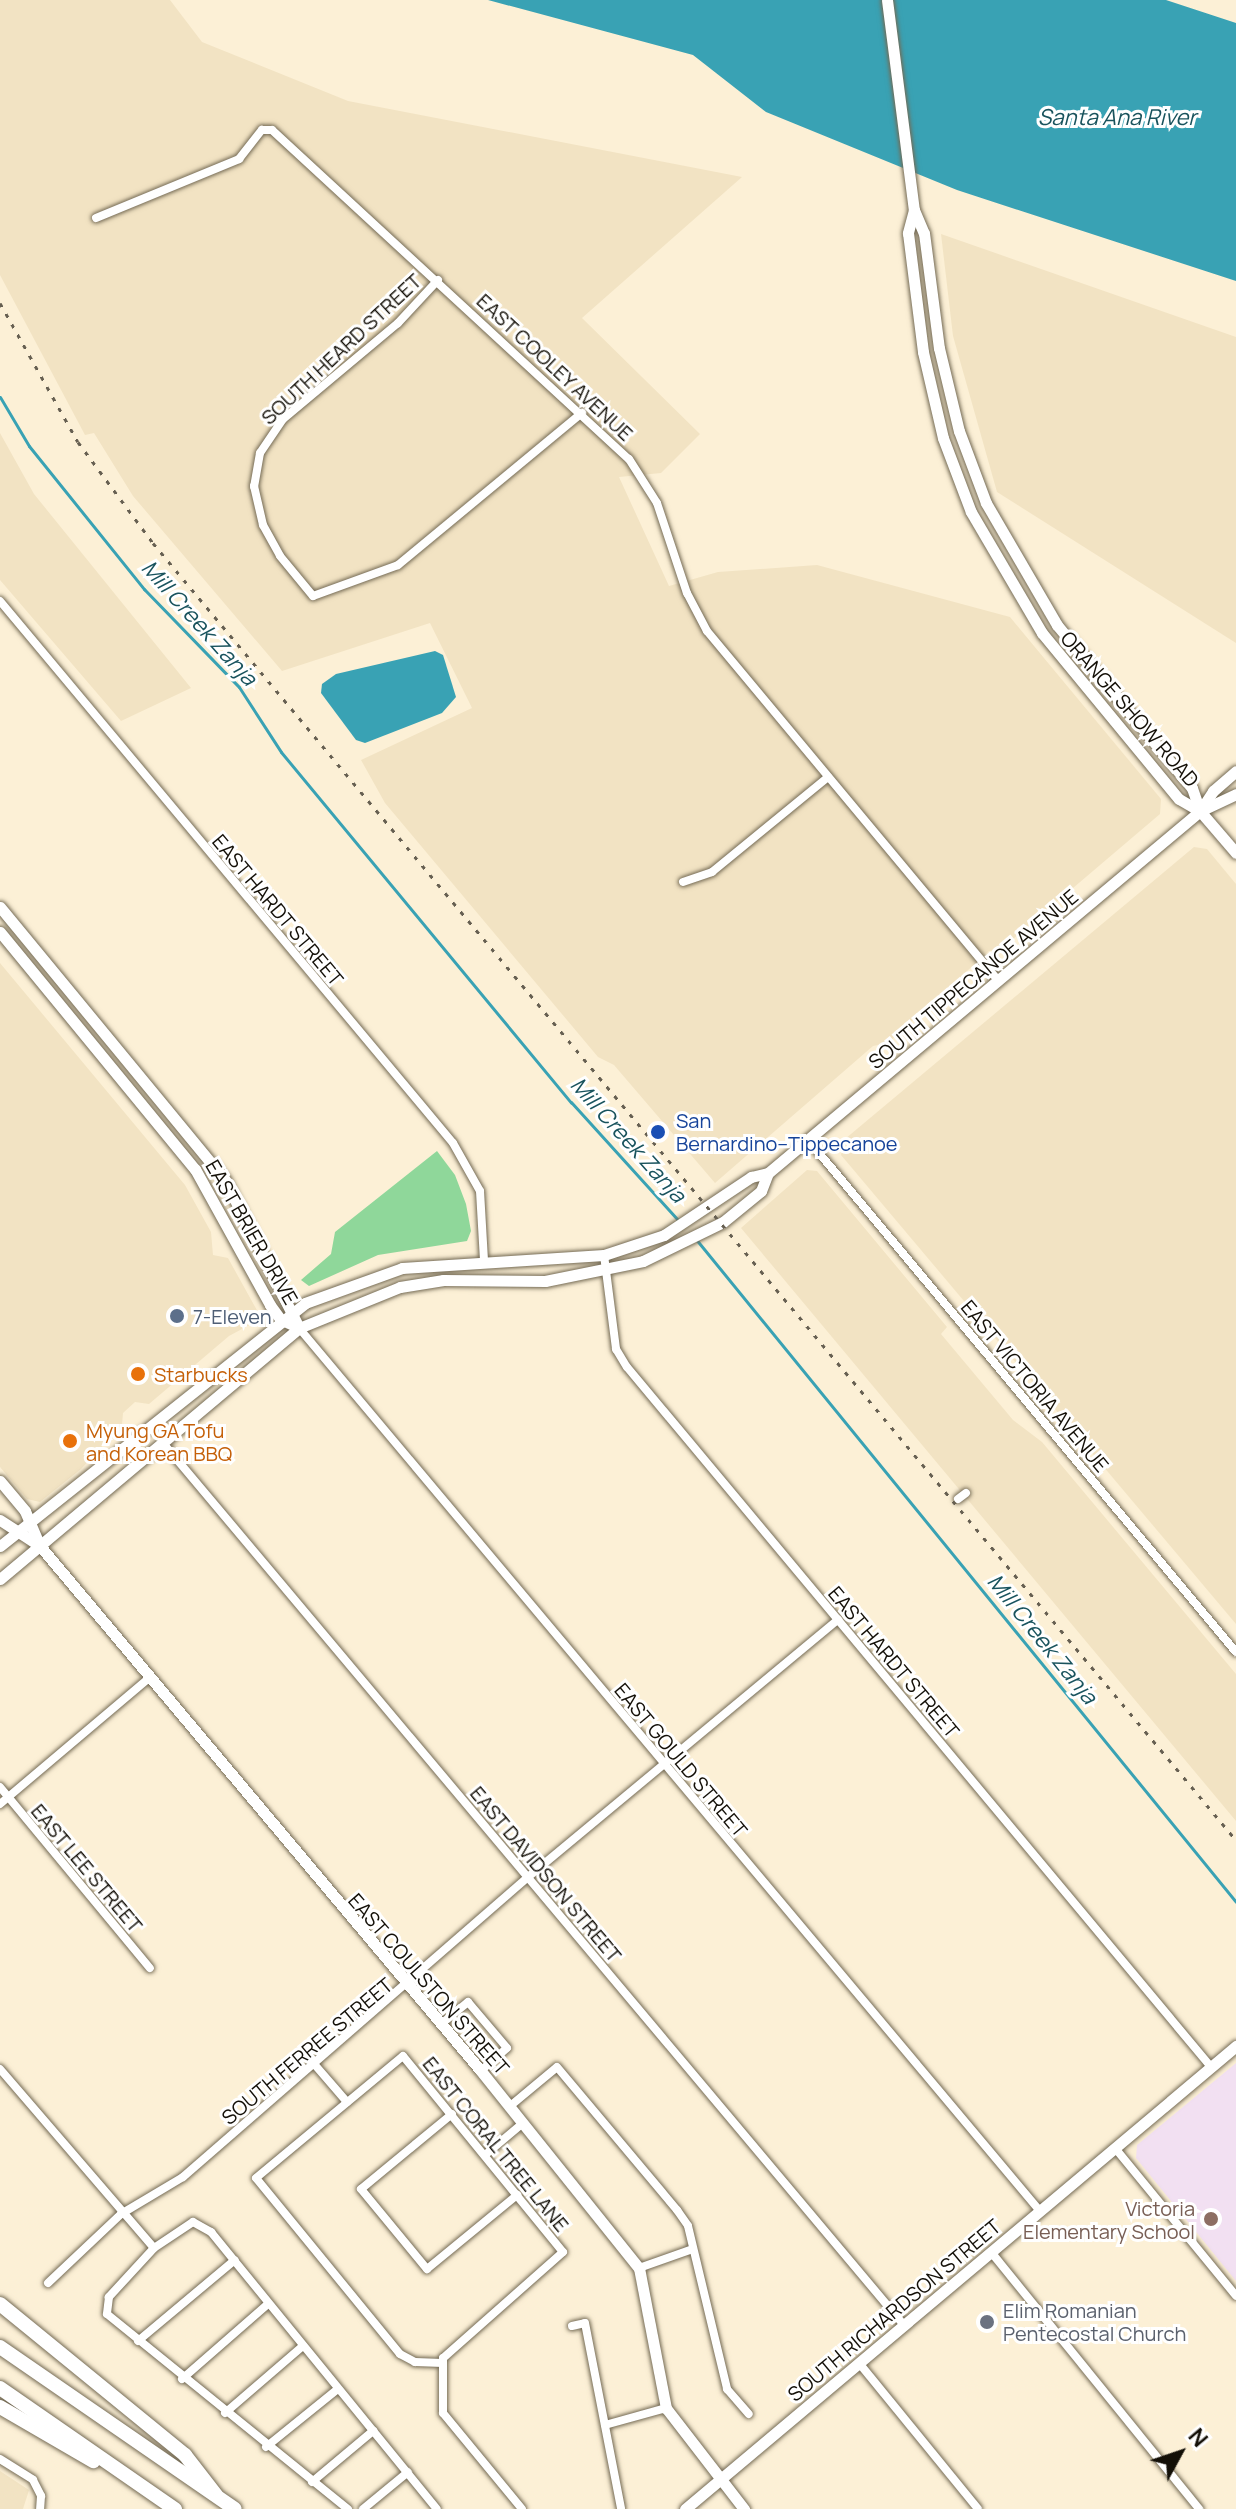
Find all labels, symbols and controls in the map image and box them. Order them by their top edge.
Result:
water label: Santa Ana River [1038,105,1196,131]
street label: SOUTH HEARD STREET [256,269,426,429]
street label: EAST COOLEY AVENUE [472,288,638,446]
water label: Mill Creek Zanja [136,555,262,691]
street label: ORANGE SHOW ROAD [1056,626,1204,792]
street label: EAST HARDT STREET [207,829,349,991]
street label: SOUTH TIPPECANOE AVENUE [863,884,1083,1074]
water label: Mill Creek Zanja [565,1072,691,1208]
place label: San Bernardino–Tippecanoe [676,1108,898,1155]
marker: San Bernardino–Tippecanoe [647,1121,669,1143]
street label: EAST BRIER DRIVE [201,1155,303,1309]
street label: EAST VICTORIA AVENUE [956,1295,1114,1477]
place label: 7-Eleven [193,1304,272,1328]
marker: 7-Eleven [168,1307,186,1325]
place label: Starbucks [154,1362,248,1386]
marker: Starbucks [129,1365,147,1383]
place label: Myung GA Tofu and Korean BBQ [86,1418,232,1465]
marker: Myung GA Tofu and Korean BBQ [61,1432,79,1450]
water label: Mill Creek Zanja [982,1569,1102,1709]
street label: EAST HARDT STREET [823,1581,965,1743]
street label: EAST GOULD STREET [610,1678,752,1842]
street label: EAST DAVIDSON STREET [465,1781,627,1967]
street label: EAST LEE STREET [26,1799,148,1937]
street label: EAST COULSTON STREET [344,1888,514,2080]
street label: SOUTH FERREE STREET [217,1973,397,2129]
street label: EAST CORAL TREE LANE [418,2051,574,2237]
place label: Victoria Elementary School [1023,2196,1195,2243]
marker: Victoria Elementary School [1202,2210,1220,2228]
street label: SOUTH RICHARDSON STREET [783,2214,1005,2406]
place label: Elim Romanian Pentecostal Church [1003,2298,1186,2345]
marker: Elim Romanian Pentecostal Church [978,2313,996,2331]
north arrow [1140,2413,1220,2493]
text: N [1182,2422,1215,2453]

